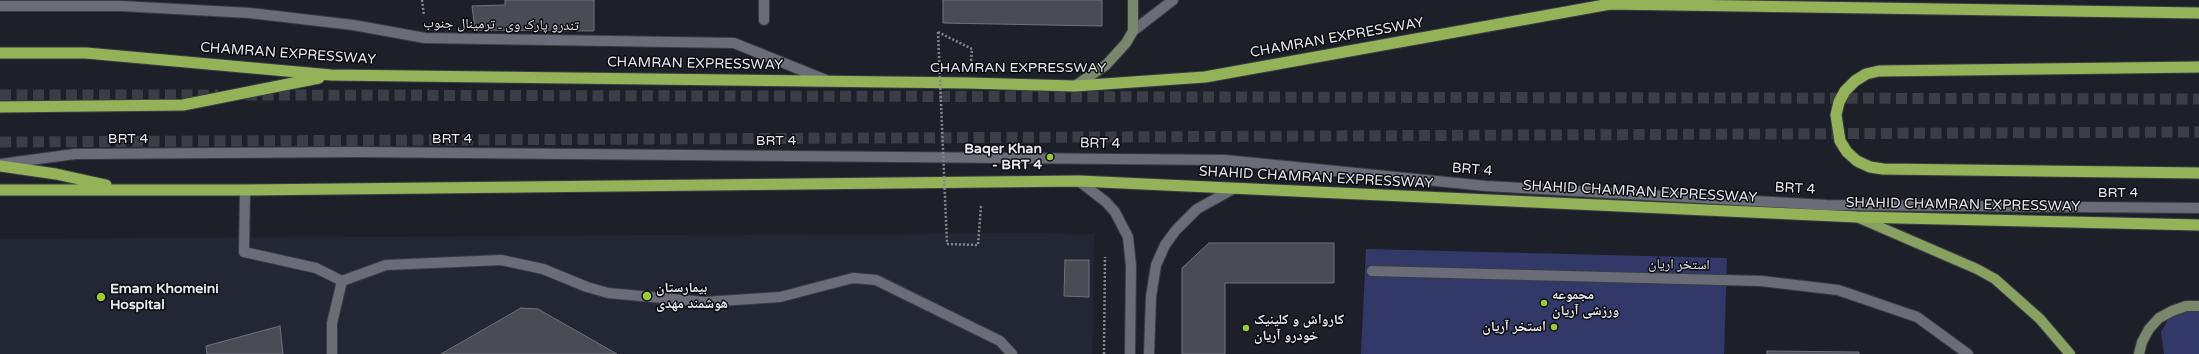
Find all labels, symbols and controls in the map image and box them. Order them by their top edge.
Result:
street label: CHAMRAN EXPRESSWAY [1249,14,1425,62]
street label: تندرو پارک وی ـ ترمینال جنوب [423,15,579,35]
street label: CHAMRAN EXPRESSWAY [200,39,376,69]
street label: CHAMRAN EXPRESSWAY [607,54,783,74]
street label: CHAMRAN EXPRESSWAY [930,60,1106,76]
street label: BRT 4 [108,131,148,147]
street label: BRT 4 [432,131,472,147]
street label: BRT 4 [756,133,796,149]
street label: BRT 4 [1080,135,1120,153]
place label: Baqer Khan - BRT 4 [964,141,1042,174]
marker: Baqer Khan - BRT 4 [1045,152,1055,162]
street label: BRT 4 [1451,160,1493,180]
street label: SHAHID CHAMRAN EXPRESSWAY [1198,163,1434,193]
street label: SHAHID CHAMRAN EXPRESSWAY [1522,177,1758,207]
street label: BRT 4 [1774,180,1816,198]
street label: BRT 4 [2098,185,2138,201]
street label: SHAHID CHAMRAN EXPRESSWAY [1846,195,2080,215]
street label: استخر اریان [1648,256,1710,274]
place label: بیمارستان هوشمند مهدی [656,280,728,312]
place label: Emam Khomeini Hospital [110,281,219,314]
place label: مجموعه ورزشی آریان [1552,287,1619,320]
marker: بیمارستان هوشمند مهدی [641,290,653,302]
marker: Emam Khomeini Hospital [95,291,107,303]
marker: مجموعه ورزشی آریان [1539,298,1549,308]
place label: کارواش و کلینیک خودرو آریان [1254,312,1344,344]
place label: استخر آریان [1482,319,1546,335]
marker: استخر آریان [1549,322,1559,332]
marker: کارواش و کلینیک خودرو آریان [1241,323,1251,333]

